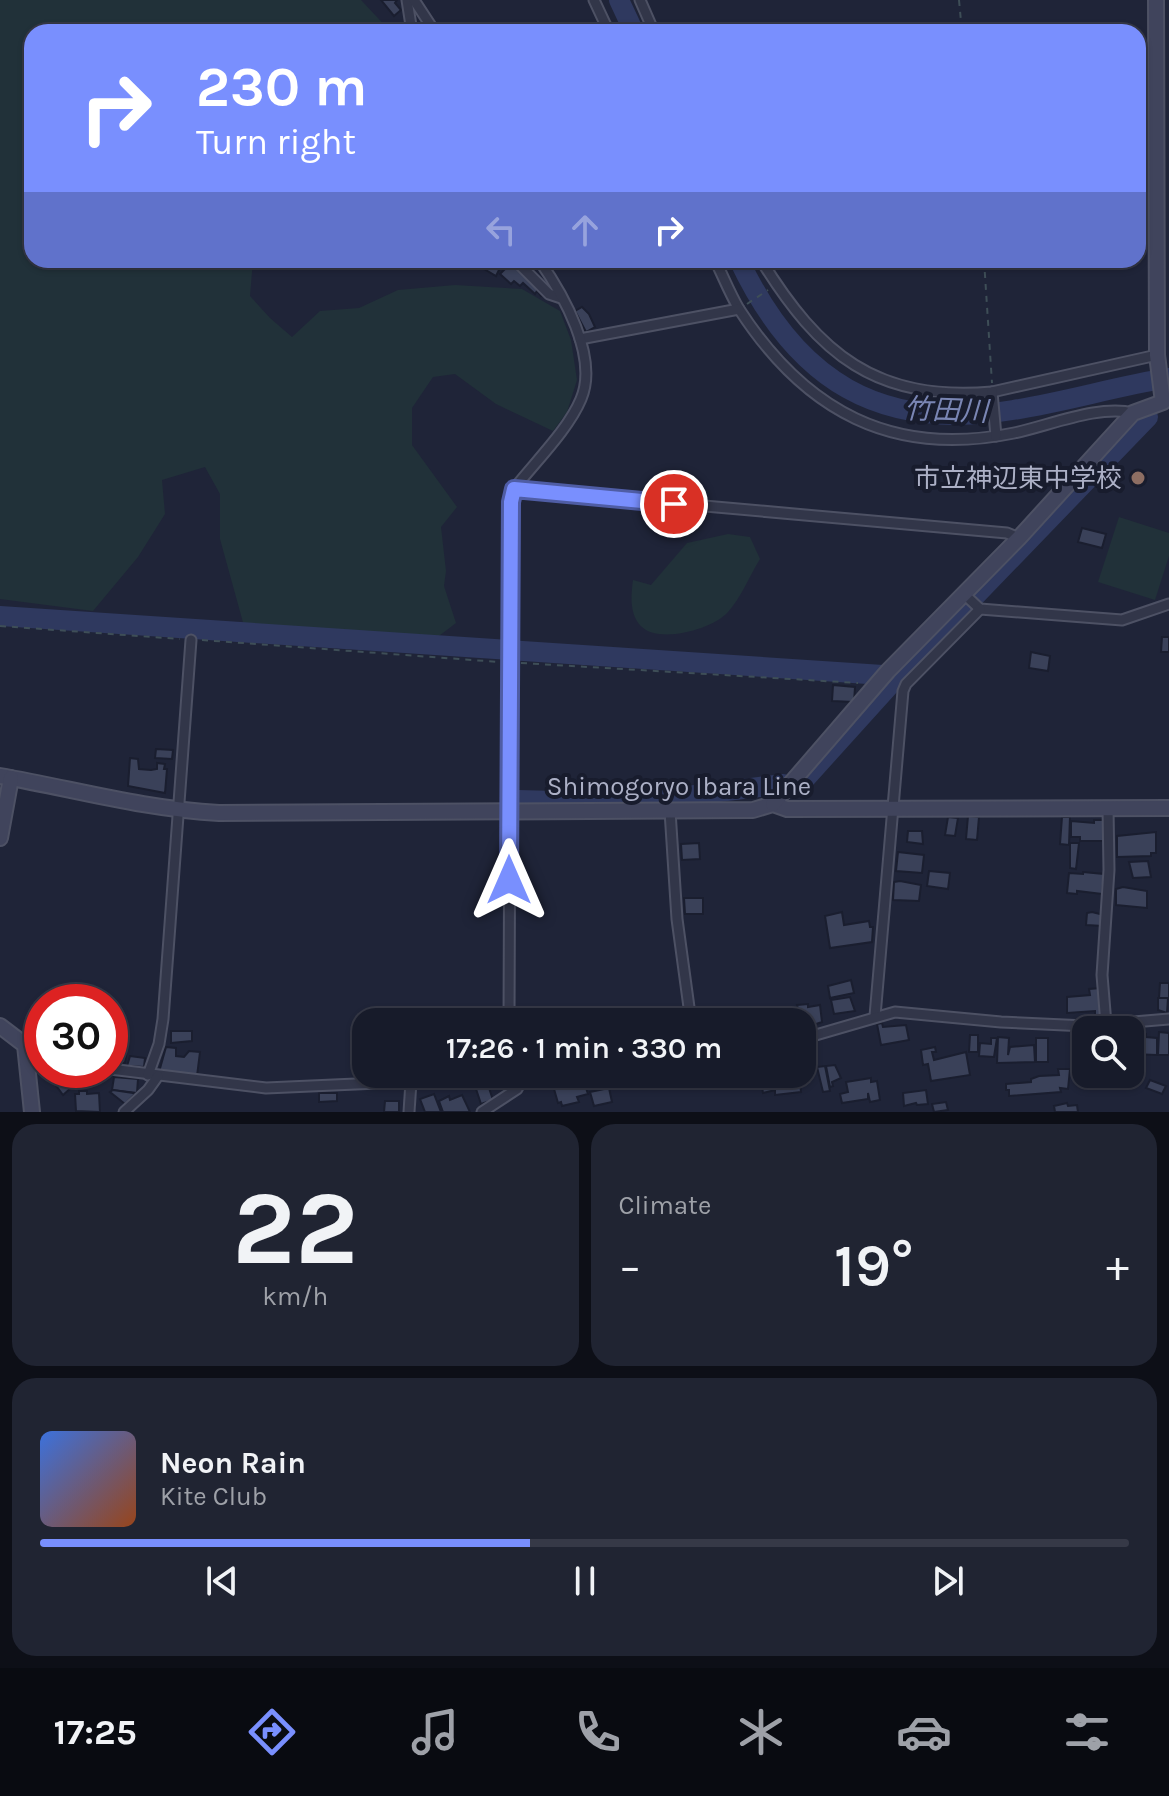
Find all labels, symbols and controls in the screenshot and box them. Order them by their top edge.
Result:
text: 230 m [196,54,367,119]
icon: right [64,56,168,160]
text: Turn right [196,121,356,163]
icon: left [479,208,523,252]
icon: ahead [563,208,607,252]
icon: right [647,208,691,252]
water label: 竹田川 [903,392,992,428]
place label: 市立神辺東中学校 [914,463,1122,494]
marker: 市立神辺東中学校 [1129,469,1147,487]
pin [640,470,708,538]
icon: arrive [652,482,696,526]
street label: Shimogoryo Ibara Line [547,771,811,802]
position arrow [467,838,551,922]
speed limit sign: 30 [24,984,128,1088]
map controls [1072,1016,1144,1088]
button: search [1072,1016,1144,1088]
text: 17:26 · 1 min · 330 m [446,1030,722,1066]
text: 22 [232,1168,358,1289]
text: Climate [619,1190,711,1221]
text: 19° [834,1231,914,1301]
text: − [619,1241,642,1292]
text: + [1106,1241,1129,1292]
text: km/h [262,1281,328,1312]
text: Neon Rain [160,1445,306,1481]
text: Kite Club [160,1481,267,1512]
icon: previous [200,1559,244,1603]
icon: pause [563,1559,607,1603]
icon: next [926,1559,970,1603]
icon: directions [244,1704,300,1760]
icon: music [407,1704,463,1760]
icon: phone [570,1704,626,1760]
icon: climate [733,1704,789,1760]
icon: car [896,1704,952,1760]
icon: filters [1059,1704,1115,1760]
text: 17:25 [54,1711,137,1753]

